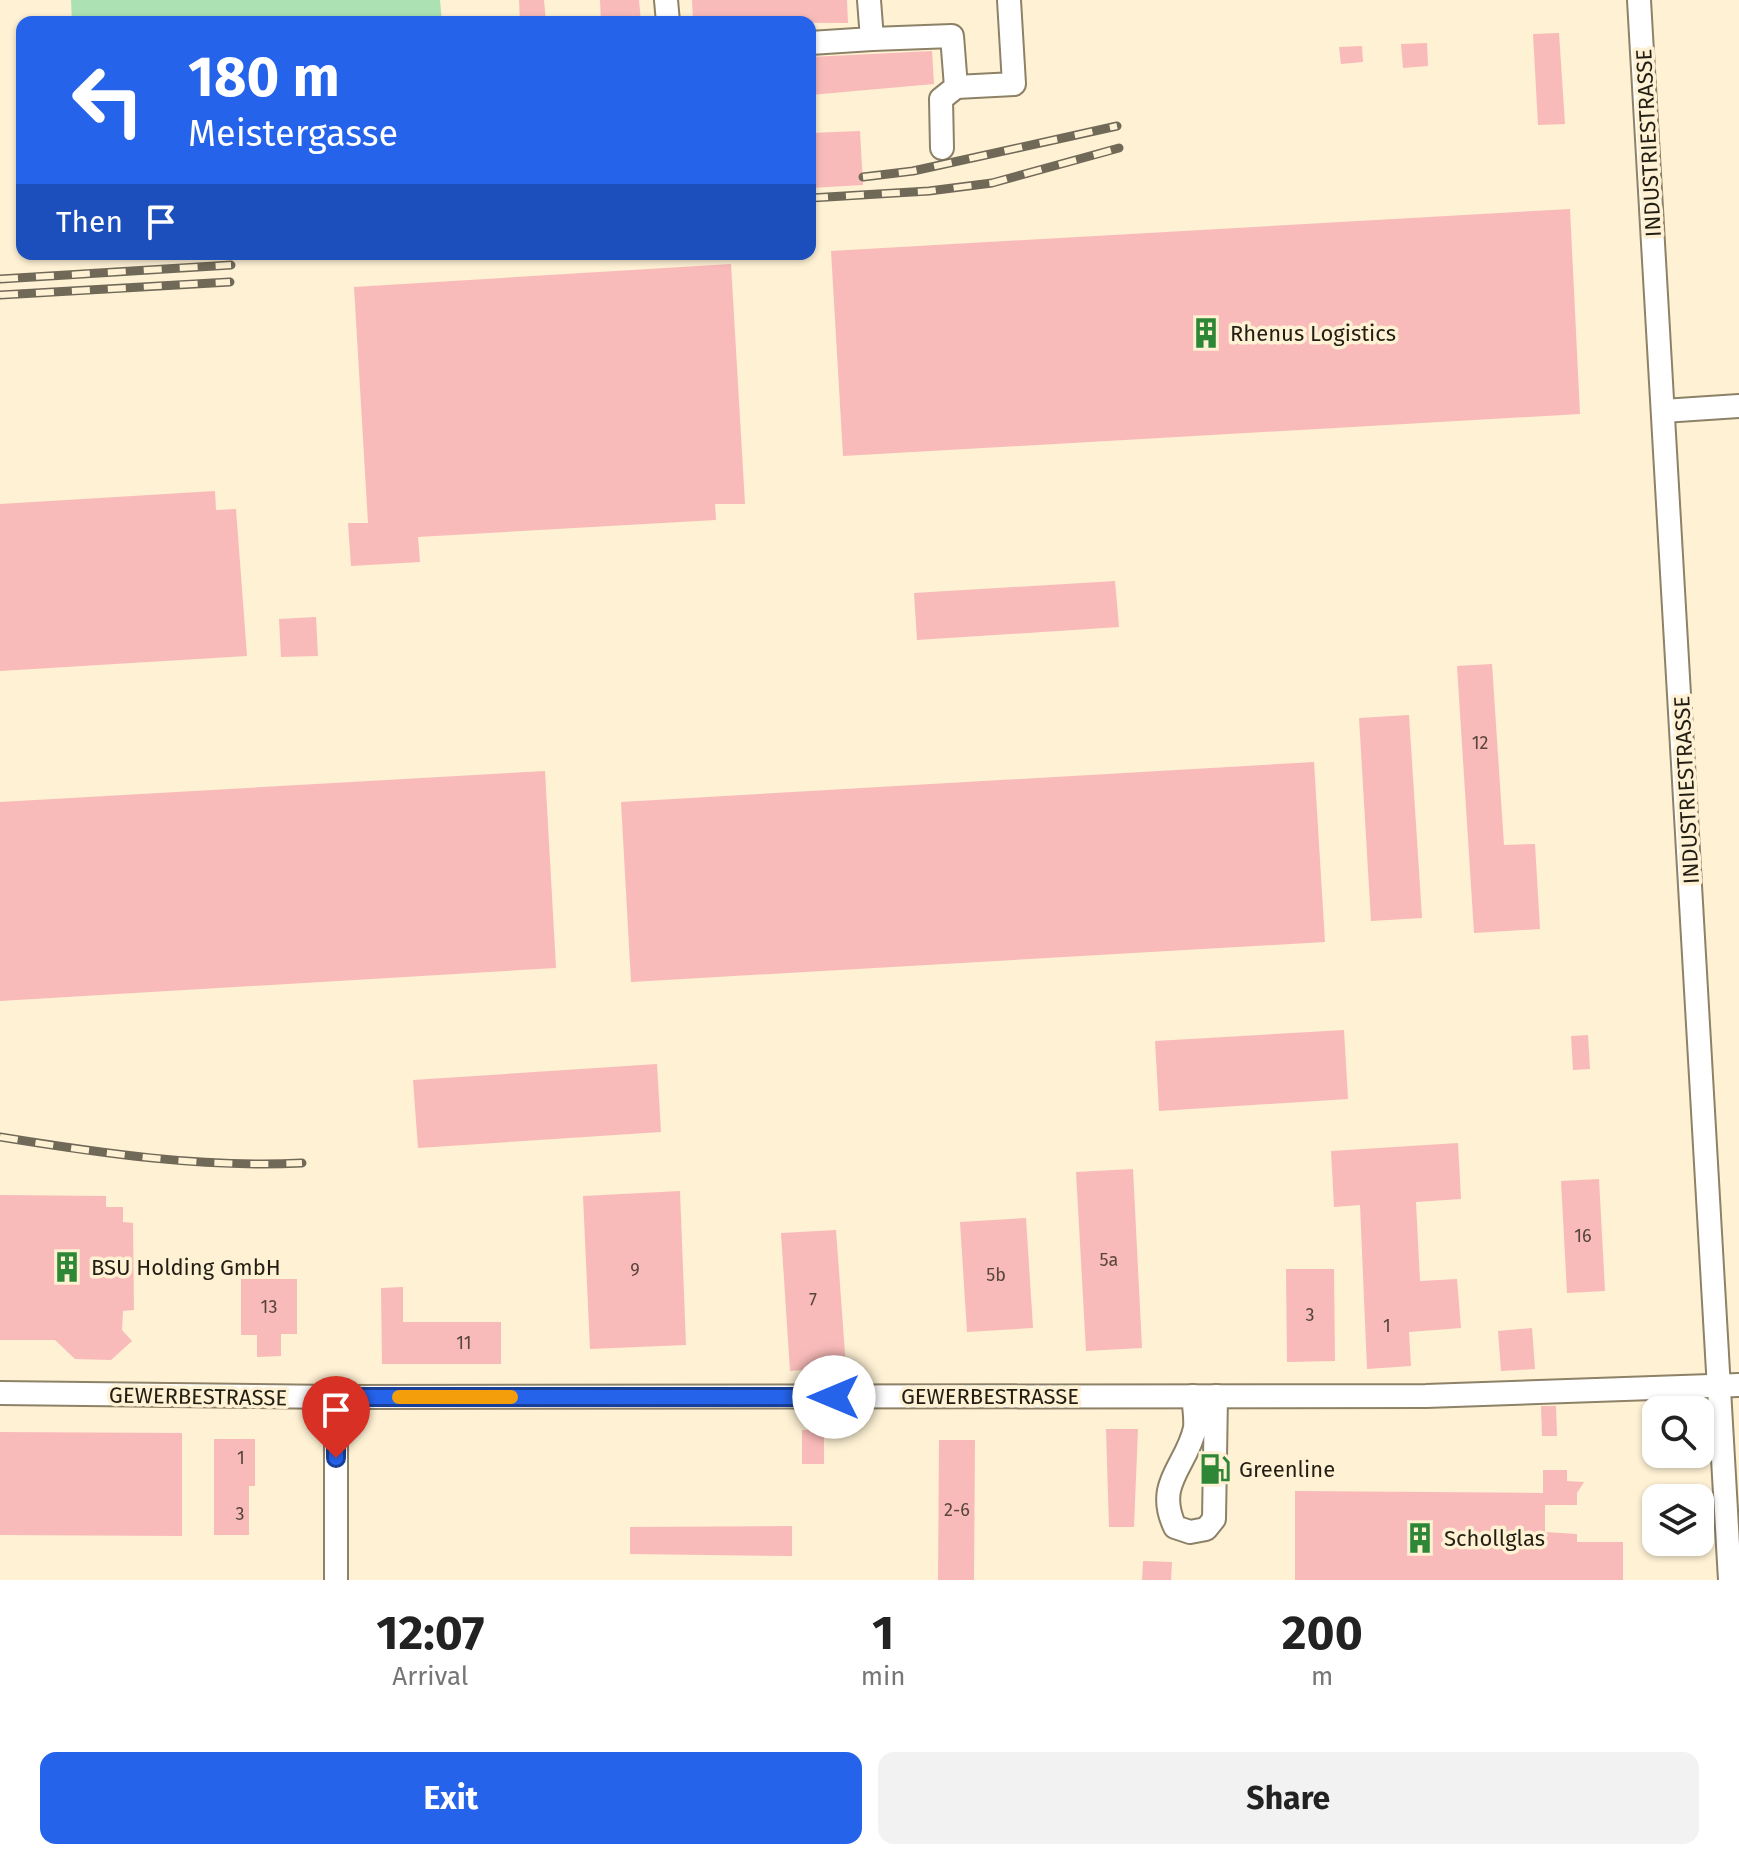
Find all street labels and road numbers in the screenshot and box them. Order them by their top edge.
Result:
street label: INDUSTRIESTRASSE [1630,48,1667,238]
street label: INDUSTRIESTRASSE [1668,695,1705,885]
street label: GEWERBESTRASSE [109,1381,287,1412]
street label: GEWERBESTRASSE [901,1383,1079,1410]

